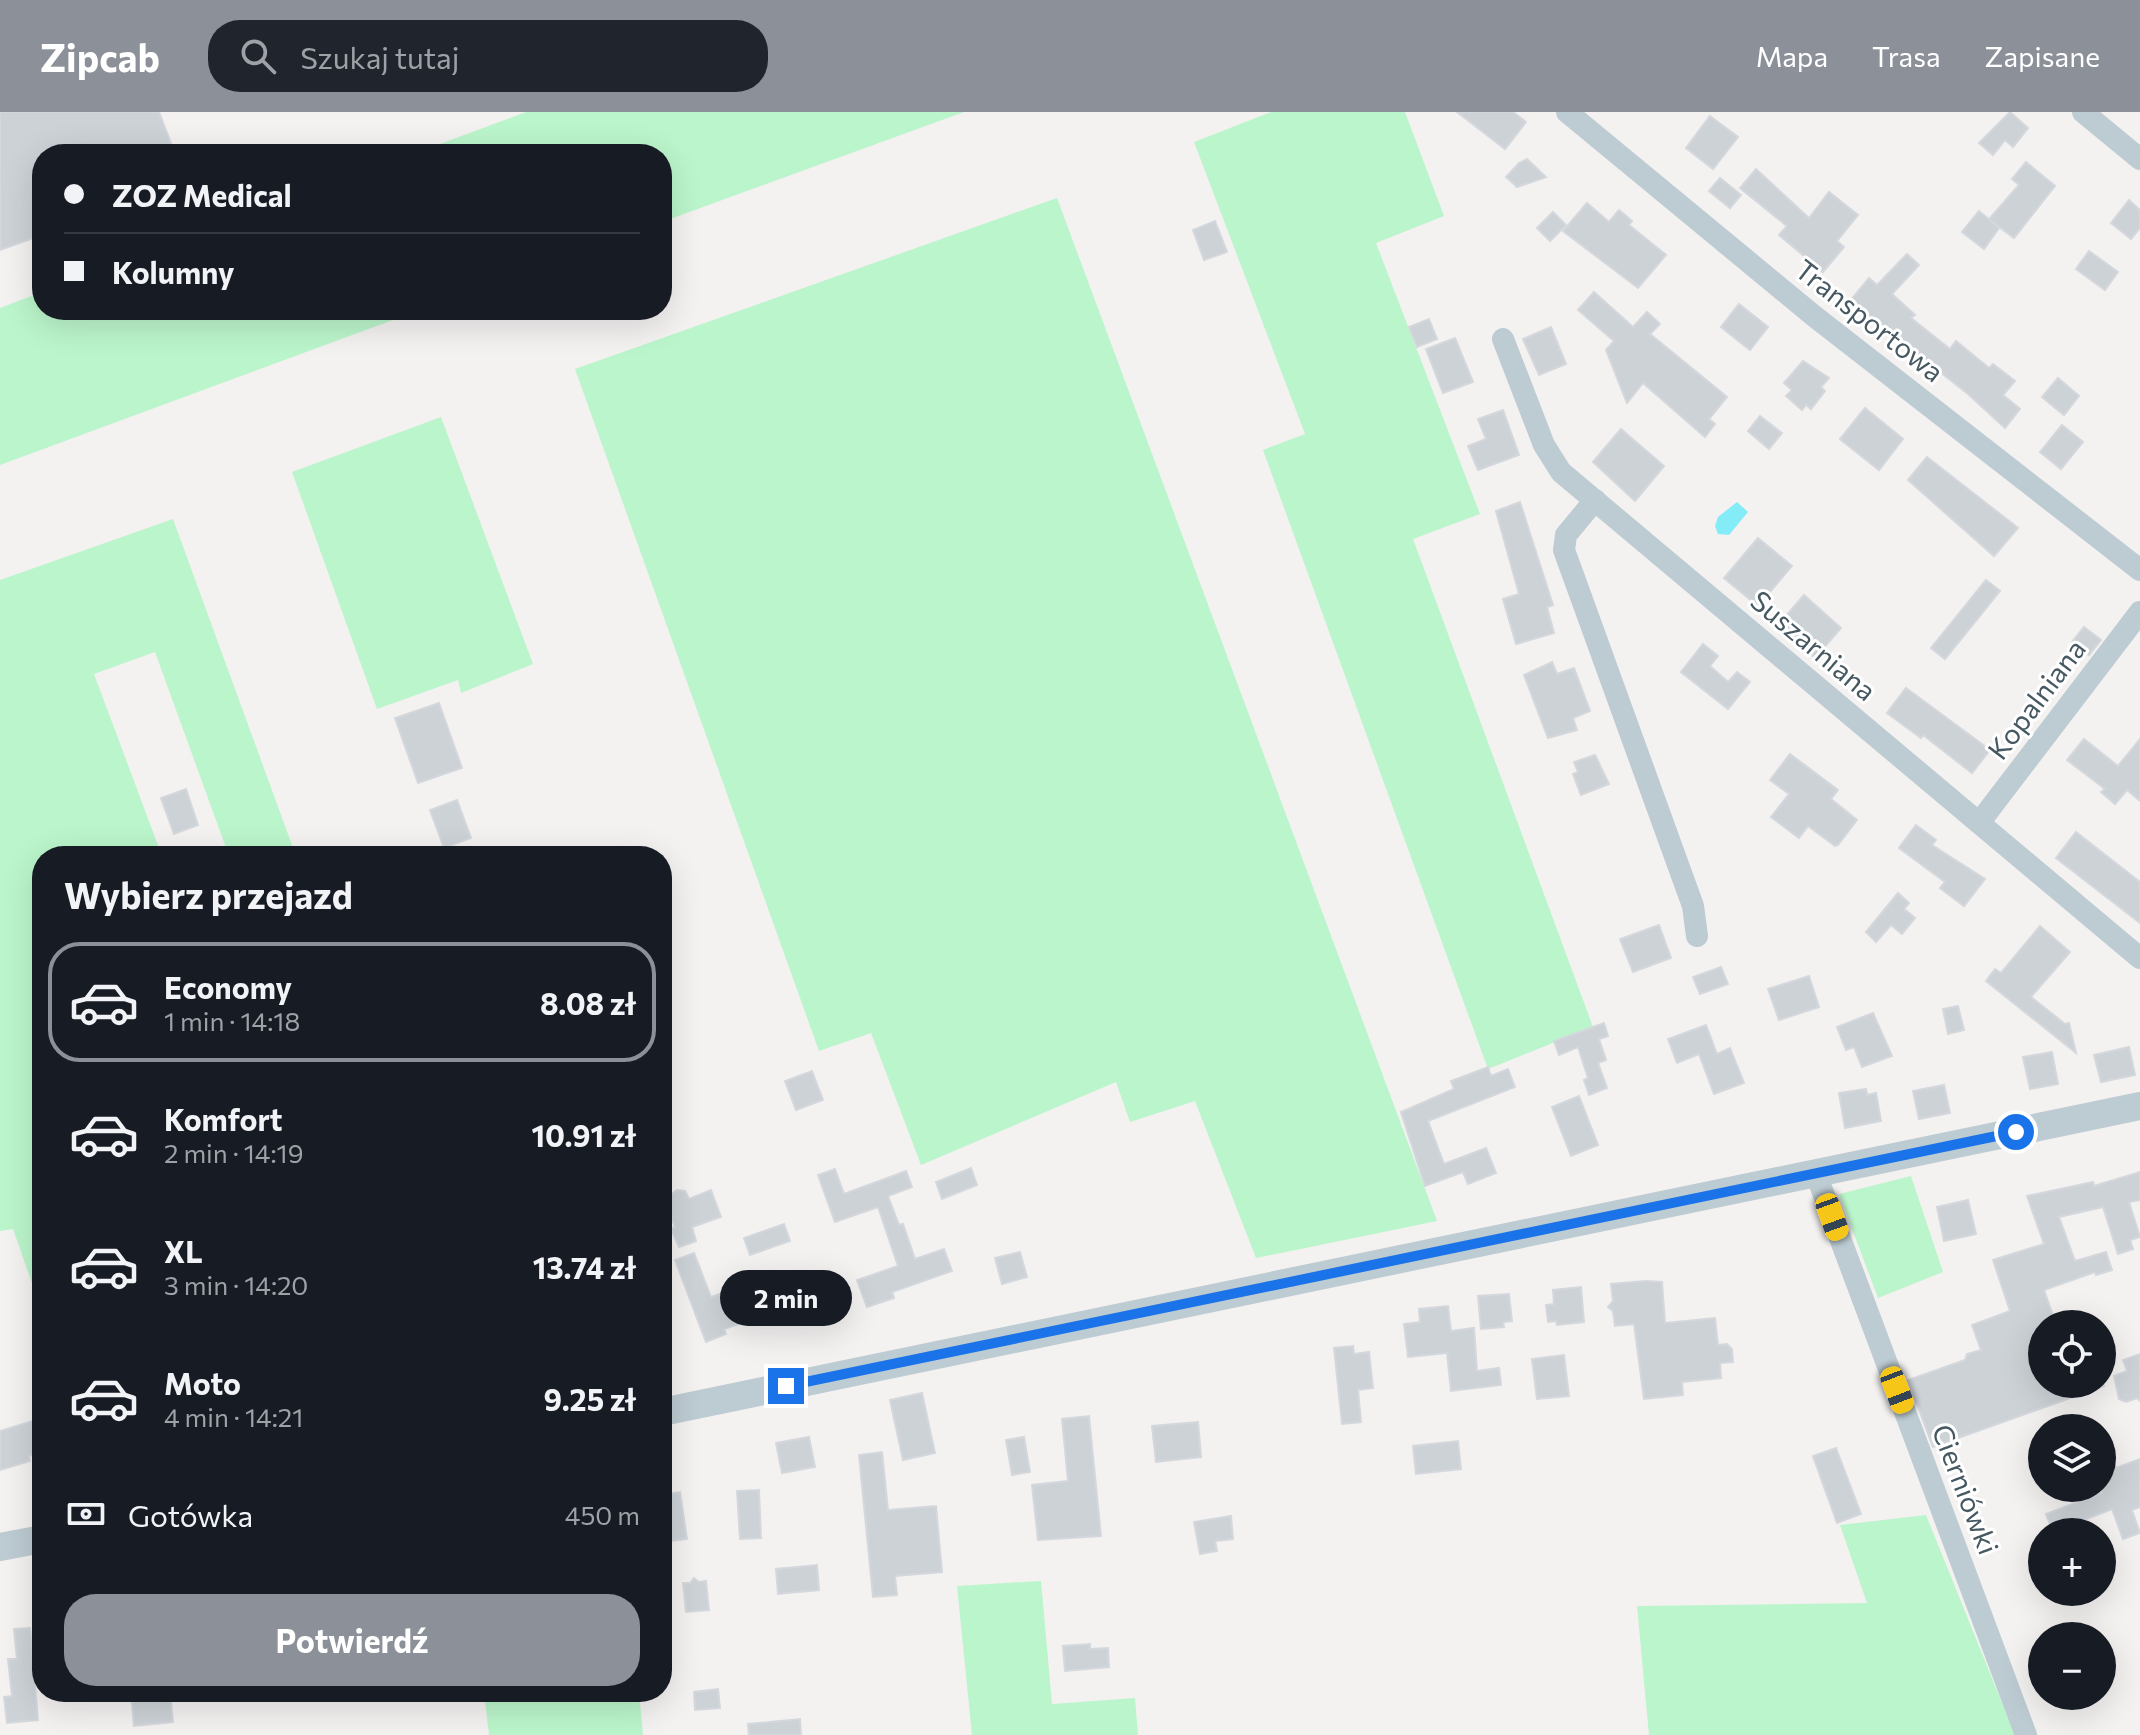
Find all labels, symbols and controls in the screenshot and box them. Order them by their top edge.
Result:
search box [208,20,768,92]
text: Zipcab [40,33,160,80]
icon: search [236,34,280,78]
text: Szukaj tutaj [300,38,459,75]
text: Mapa [1756,39,1828,73]
text: Trasa [1872,39,1941,73]
text: Zapisane [1985,39,2100,73]
text: ZOZ Medical [112,176,292,213]
street label: Transportowa [1789,252,1951,388]
text: Kolumny [112,253,235,290]
street label: Suszarniana [1744,583,1884,707]
street label: Kopalniana [1980,632,2092,766]
text: Wybierz przejazd [64,872,353,916]
icon: car [68,966,140,1038]
text: Economy [164,968,292,1005]
text: 8.08 zł [540,984,636,1021]
text: 1 min · 14:18 [164,1005,300,1036]
icon: car [68,1098,140,1170]
text: Komfort [164,1100,283,1137]
route start [1998,1114,2034,1150]
text: 10.91 zł [531,1116,636,1153]
text: 2 min · 14:19 [164,1137,304,1168]
car [1813,1190,1851,1244]
icon: car [68,1230,140,1302]
text: XL [164,1232,203,1269]
text: 13.74 zł [533,1248,636,1285]
text: 3 min · 14:20 [164,1269,308,1300]
callout: 2 min [720,1270,852,1326]
text: 2 min [754,1282,818,1313]
map controls [2028,1310,2116,1710]
button: locate [2028,1310,2116,1398]
icon: car [68,1362,140,1434]
car [1877,1363,1917,1417]
text: Moto [164,1364,241,1401]
route end [768,1368,804,1404]
text: 9.25 zł [544,1380,636,1417]
text: 4 min · 14:21 [164,1401,303,1432]
button: layers [2028,1414,2116,1502]
street label: Cierniówki [1926,1419,2006,1559]
icon: cash [64,1492,108,1536]
text: Gotówka [128,1496,253,1533]
text: 450 m [565,1499,640,1530]
button: + [2028,1518,2116,1606]
button: Potwierdź [64,1594,640,1686]
button: − [2028,1622,2116,1710]

